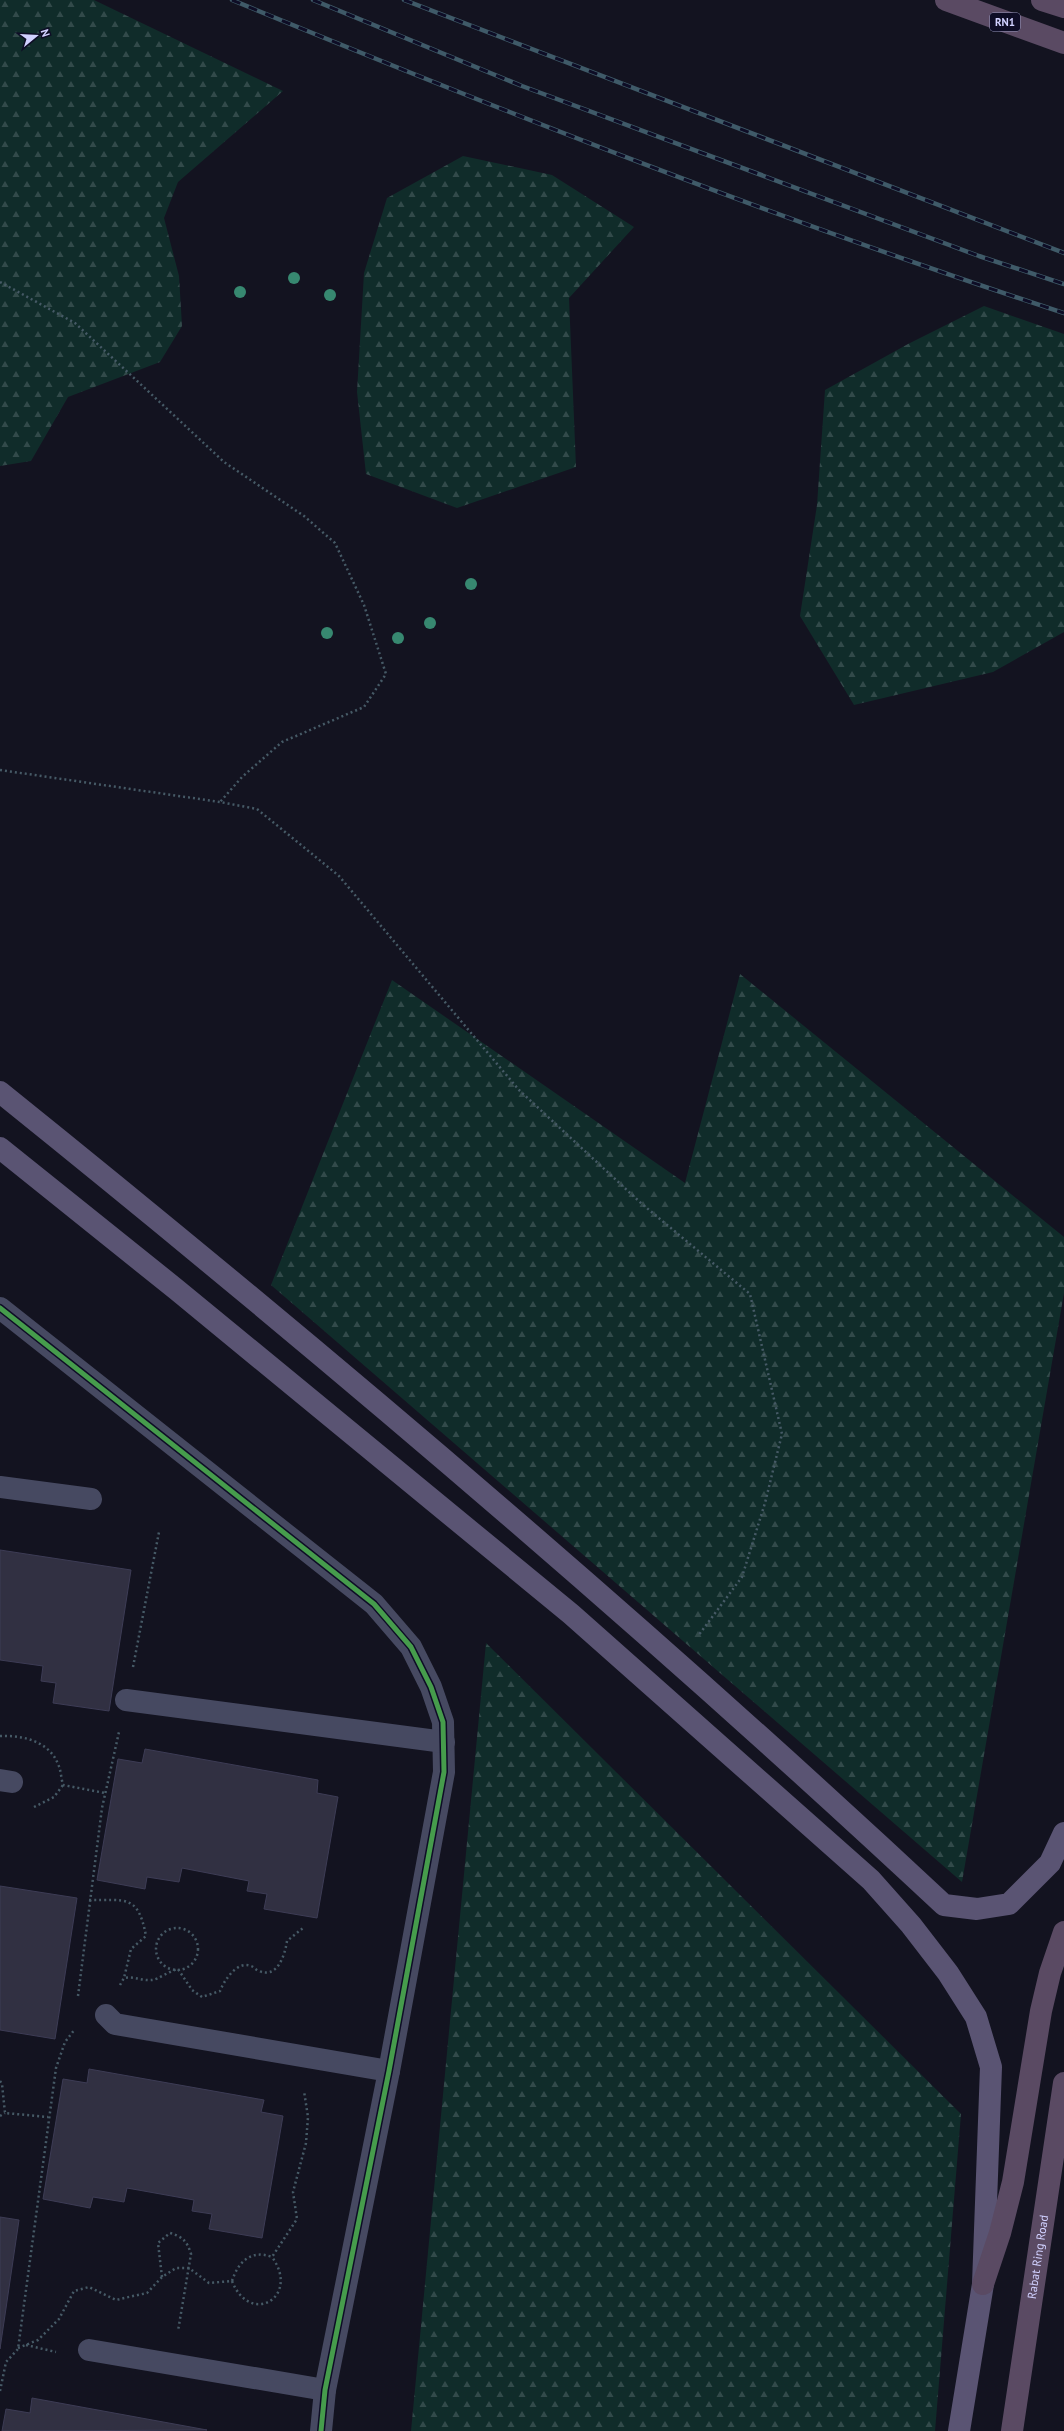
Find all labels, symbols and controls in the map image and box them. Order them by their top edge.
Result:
road number: RN1 [990,13,1020,31]
north arrow [16,16,56,56]
text: N [38,27,53,39]
street label: Rabat Ring Road [1024,2214,1051,2300]

